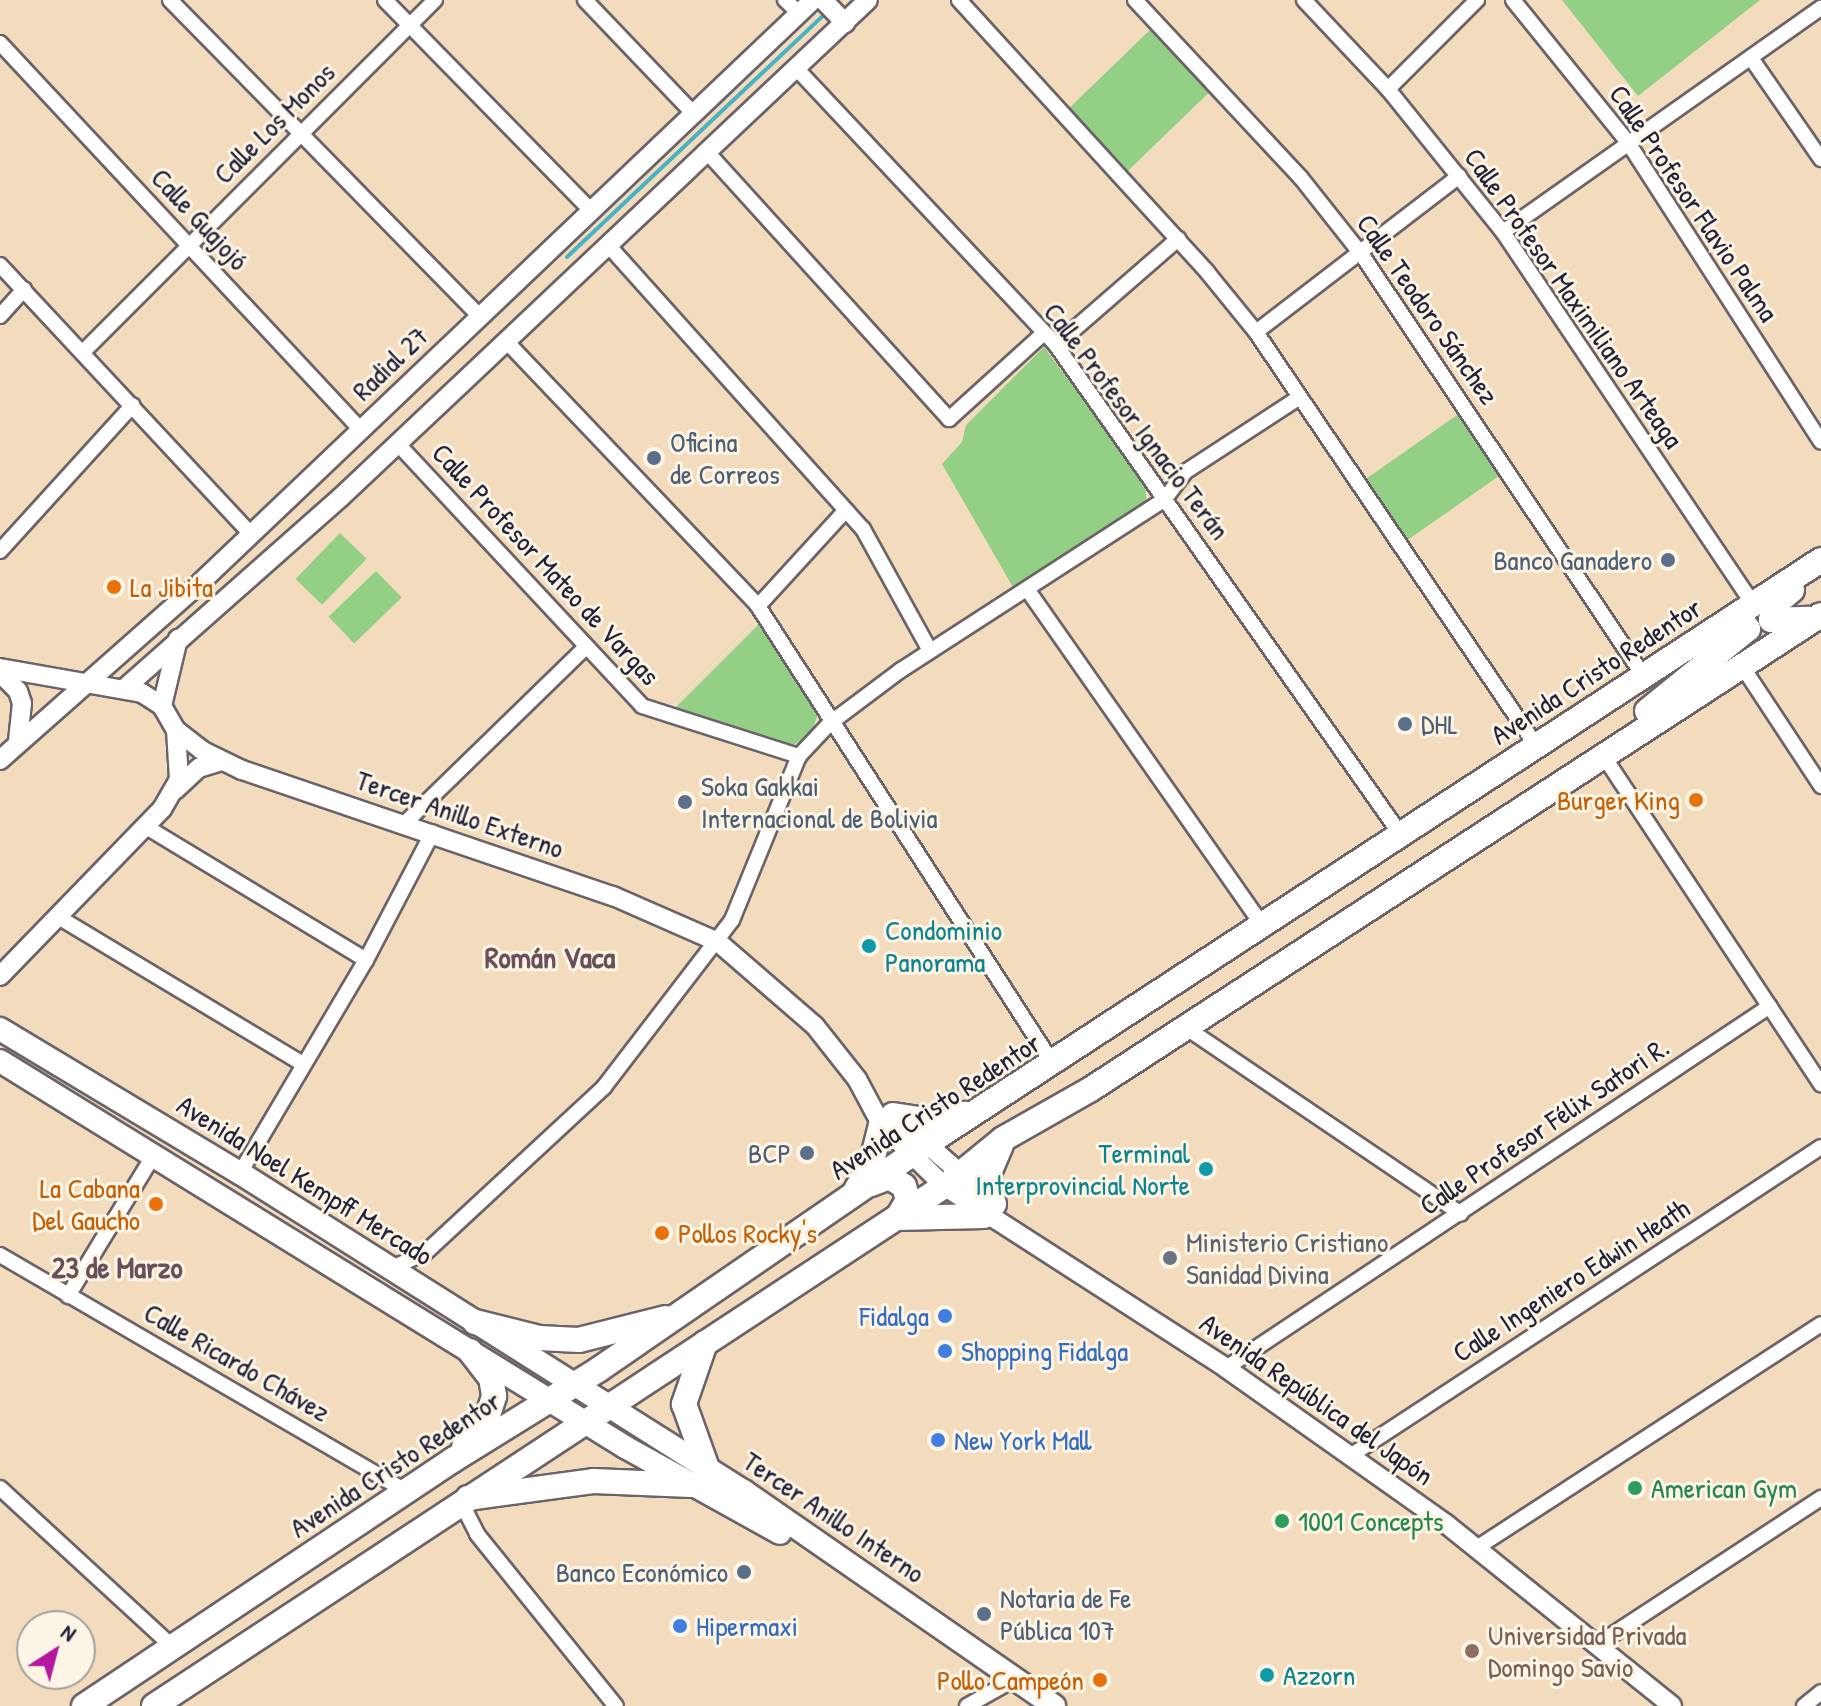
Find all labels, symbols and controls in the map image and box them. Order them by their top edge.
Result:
street label: Calle Los Monos [206,55,342,191]
street label: Calle Profesor Flavio Palma [1602,78,1786,328]
street label: Calle Profesor Maximiliano Arteaga [1457,142,1691,454]
street label: Calle Guajojó [144,161,256,277]
street label: Calle Teodoro Sánchez [1350,207,1506,411]
street label: Calle Profesor Ignacio Terán [1037,296,1237,546]
street label: Radial 27 [345,319,435,407]
place label: Oficina de Correos [670,425,780,491]
street label: Calle Profesor Mateo de Vargas [425,436,667,692]
marker: Oficina de Correos [645,449,663,467]
place label: Banco Ganadero [1493,543,1652,577]
marker: Banco Ganadero [1659,551,1677,569]
place label: La Jibita [130,570,213,604]
marker: La Jibita [105,578,123,596]
street label: Avenida Cristo Redentor [1485,590,1707,752]
place label: DHL [1421,707,1458,741]
marker: DHL [1396,715,1414,733]
street label: Tercer Anillo Externo [352,763,568,865]
place label: Soka Gakkai Internacional de Bolivia [701,769,938,835]
place label: Burger King [1557,783,1680,817]
marker: Burger King [1687,791,1705,809]
marker: Soka Gakkai Internacional de Bolivia [676,793,694,811]
place label: Condominio Panorama [885,913,1002,979]
marker: Condominio Panorama [860,937,878,955]
district label: Román Vaca [485,939,615,975]
street label: Avenida Cristo Redentor [824,1025,1046,1187]
street label: Calle Profesor Félix Satori R. [1413,1030,1675,1222]
street label: Avenida Noel Kempff Mercado [171,1088,439,1272]
place label: BCP [748,1136,791,1170]
place label: Terminal Interprovincial Norte [975,1136,1190,1202]
marker: BCP [798,1144,816,1162]
marker: Terminal Interprovincial Norte [1197,1160,1215,1178]
place label: La Cabana Del Gaucho [32,1171,140,1237]
street label: Calle Ingeniero Edwin Heath [1446,1191,1696,1369]
marker: La Cabana Del Gaucho [147,1195,165,1213]
place label: Pollos Rocky's [678,1216,817,1250]
marker: Pollos Rocky's [653,1224,671,1242]
place label: Ministerio Cristiano Sanidad Divina [1186,1225,1388,1291]
district label: 23 de Marzo [51,1249,183,1285]
marker: Ministerio Cristiano Sanidad Divina [1161,1249,1179,1267]
street label: Calle Ricardo Chávez [138,1295,336,1429]
place label: Fidalga [859,1299,929,1333]
street label: Avenida República del Japón [1194,1306,1440,1492]
marker: Fidalga [936,1307,954,1325]
place label: Shopping Fidalga [961,1334,1128,1368]
marker: Shopping Fidalga [936,1342,954,1360]
street label: Avenida Cristo Redentor [284,1383,506,1545]
place label: New York Mall [954,1423,1092,1457]
marker: New York Mall [929,1431,947,1449]
street label: Tercer Anillo Interno [737,1444,931,1590]
place label: American Gym [1651,1471,1797,1505]
marker: American Gym [1626,1479,1644,1497]
place label: 1001 Concepts [1298,1504,1444,1538]
marker: 1001 Concepts [1273,1512,1291,1530]
place label: Banco Económico [556,1555,728,1589]
marker: Banco Económico [735,1563,753,1581]
place label: Notaria de Fe Pública 107 [1000,1581,1131,1647]
marker: Notaria de Fe Pública 107 [975,1605,993,1623]
place label: Hipermaxi [696,1609,798,1643]
north arrow [16,1610,96,1690]
text: N [55,1617,82,1648]
marker: Hipermaxi [671,1617,689,1635]
place label: Universidad Privada Domingo Savio [1488,1618,1686,1684]
marker: Universidad Privada Domingo Savio [1463,1642,1481,1660]
place label: Azzorn [1283,1658,1355,1692]
place label: Pollo Campeón [937,1663,1084,1697]
marker: Azzorn [1258,1666,1276,1684]
marker: Pollo Campeón [1091,1671,1109,1689]

